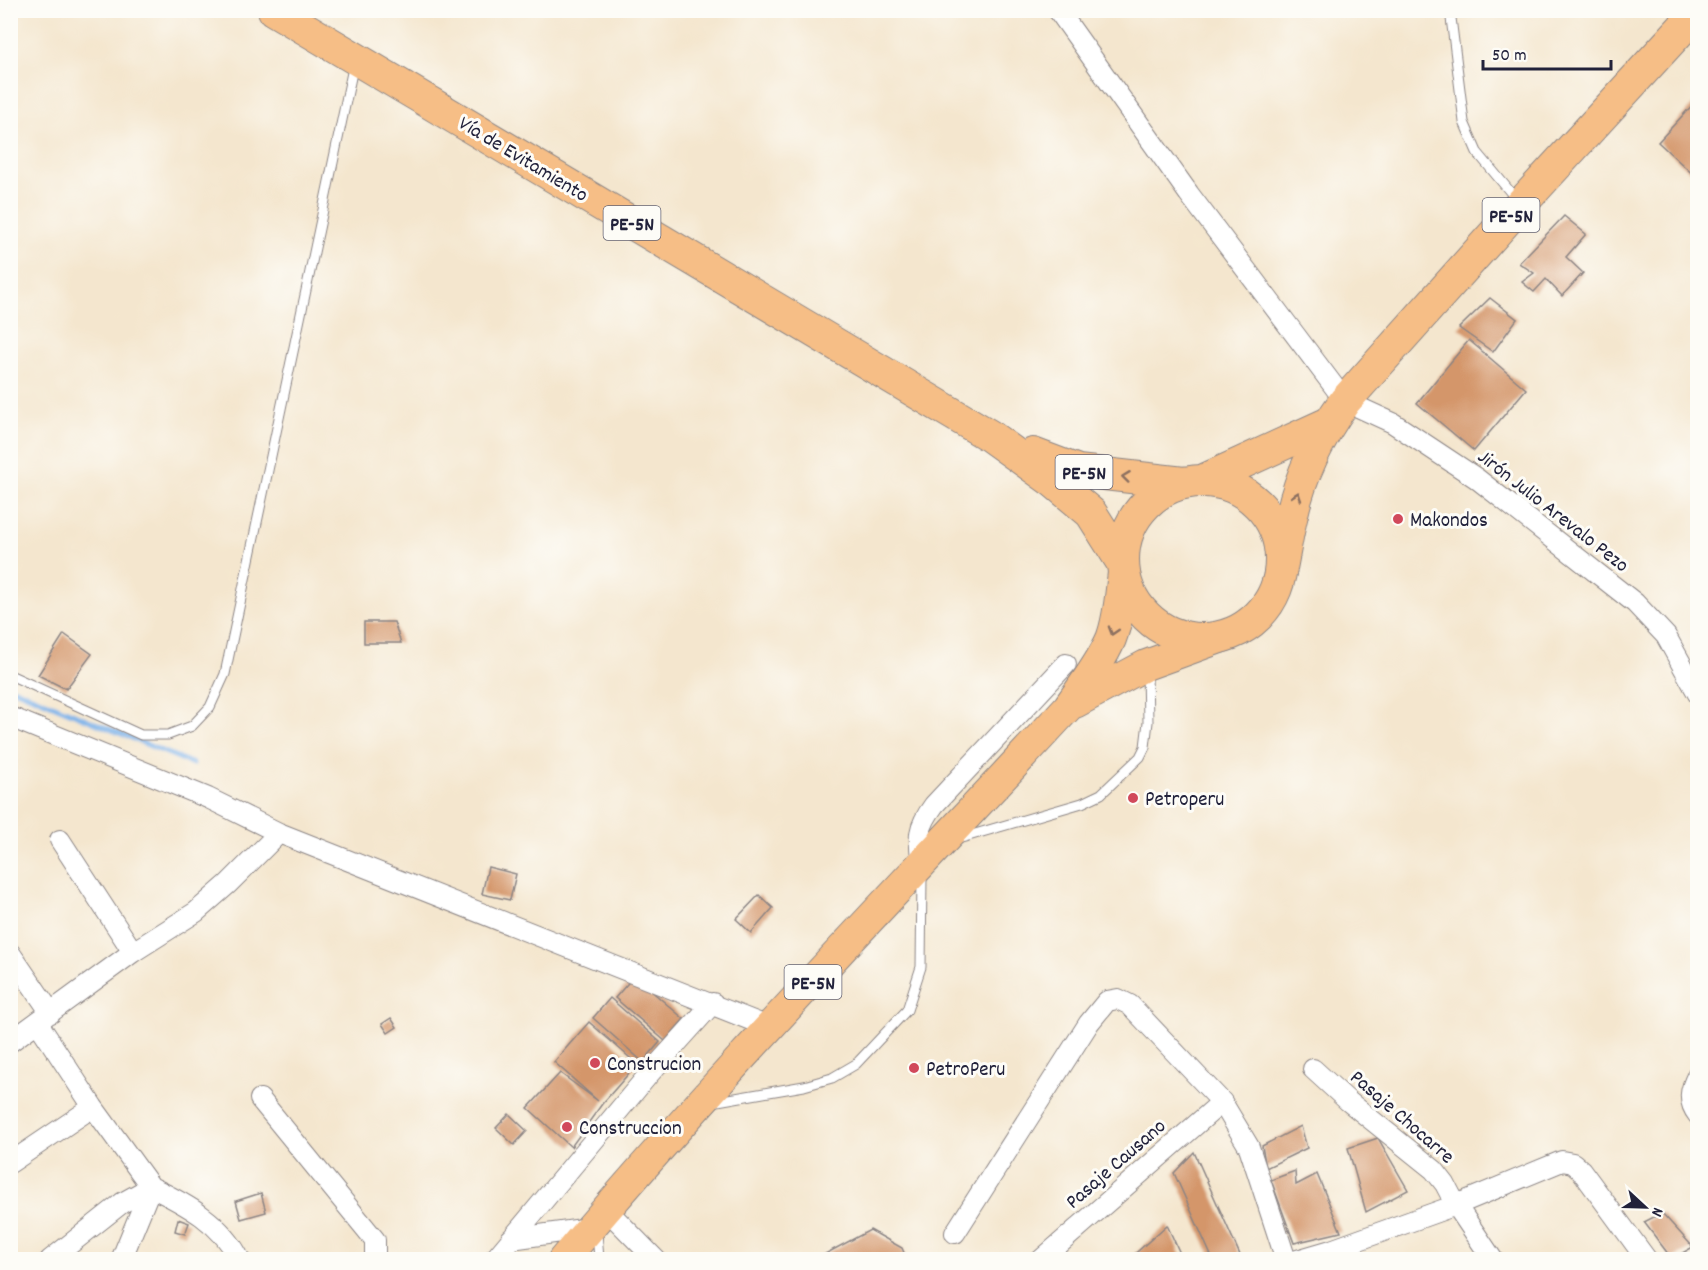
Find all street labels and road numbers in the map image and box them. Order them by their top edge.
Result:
street label: Vía de Evitamiento [452,110,593,211]
road number: PE-5N [1482,198,1540,232]
road number: PE-5N [604,206,660,240]
street label: Jirón Julio Arevalo Pezo [1470,444,1634,581]
road number: PE-5N [1056,455,1112,489]
road number: PE-5N [784,965,842,999]
street label: Pasaje Chocarre [1342,1064,1460,1172]
street label: Pasaje Causano [1060,1113,1174,1217]

